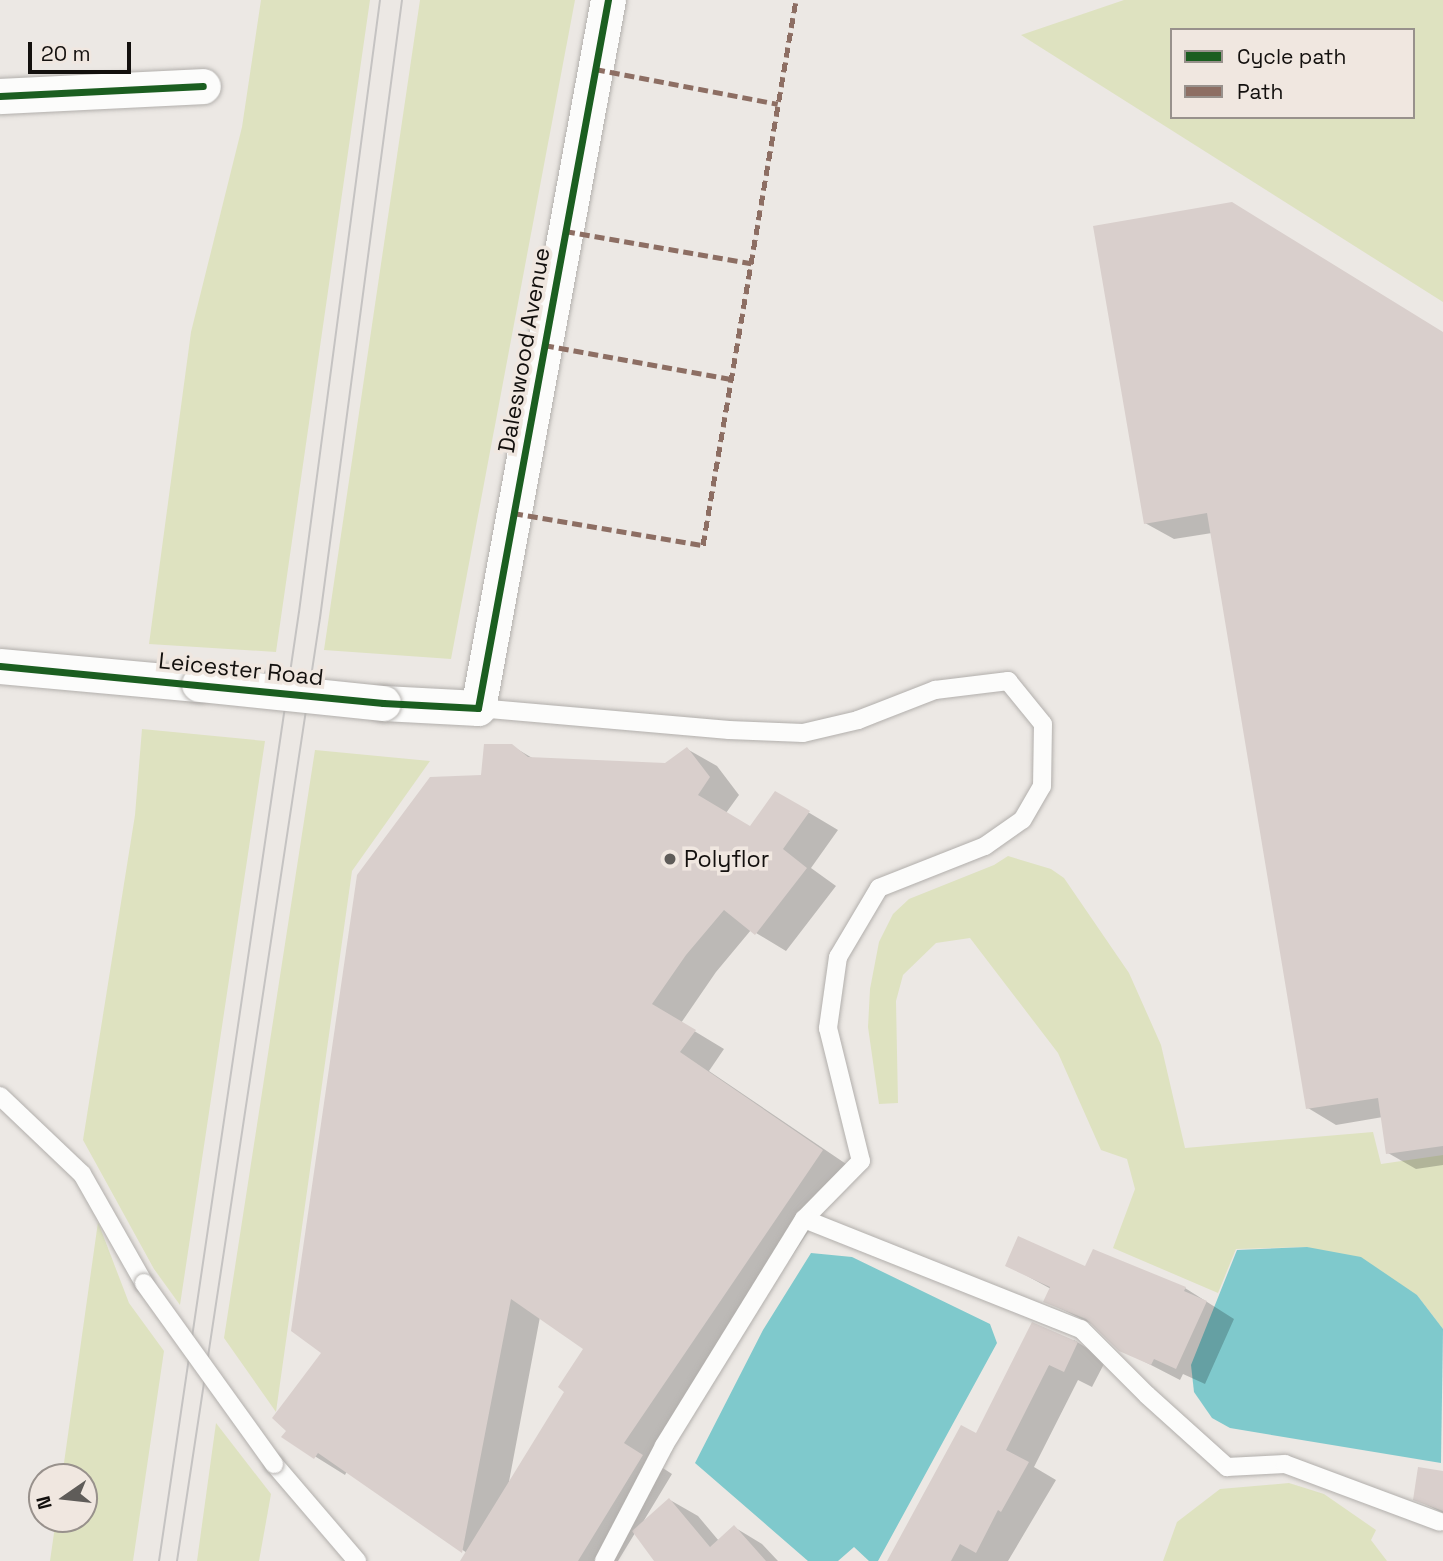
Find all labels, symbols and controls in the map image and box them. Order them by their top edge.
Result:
scale bar [32,28,135,72]
legend [1170,28,1415,119]
text: 20 m [41,40,91,67]
text: Cycle path [1237,43,1346,70]
text: Path [1237,78,1283,105]
street label: Daleswood Avenue [492,245,556,455]
street label: Leicester Road [157,647,325,691]
place label: Polyflor [684,845,770,873]
marker: Polyflor [662,851,678,867]
north arrow [28,1463,98,1533]
text: N [30,1494,58,1512]

